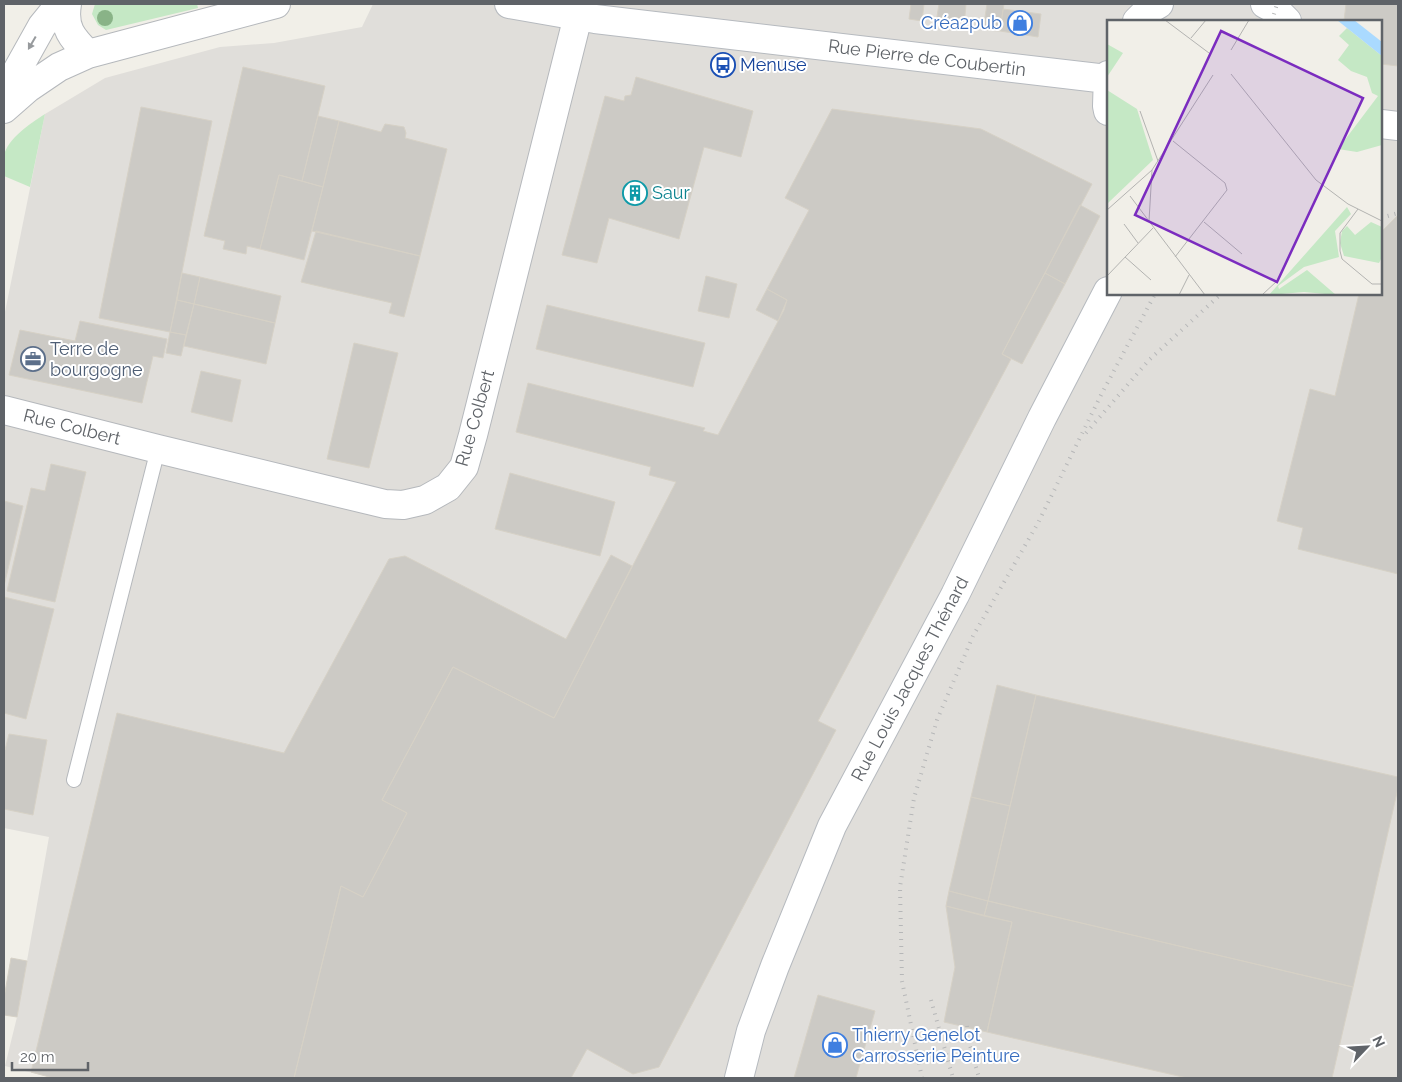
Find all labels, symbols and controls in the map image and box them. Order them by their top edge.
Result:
shop icon: Créa2pub [1007,10,1033,36]
place label: Créa2pub [921,12,1002,33]
inset map [1107,20,1382,295]
street label: Rue Pierre de Coubertin [827,35,1027,80]
one-way arrow [28,36,36,51]
bus stop icon: Menuse [710,52,736,78]
place label: Menuse [740,54,807,75]
building icon: Saur [622,180,648,206]
place label: Saur [652,182,690,203]
place label: Terre de bourgogne [50,338,143,380]
office icon: Terre de bourgogne [20,346,46,372]
street label: Rue Colbert [451,367,498,469]
street label: Rue Colbert [21,404,123,449]
street label: Rue Louis Jacques Thénard [847,573,973,785]
north arrow [1342,1022,1392,1072]
place label: Thierry Genelot Carrosserie Peinture [852,1024,1020,1066]
shop icon: Thierry Genelot Carrosserie Peinture [822,1032,848,1058]
text: N [1369,1033,1388,1050]
scale bar [12,1040,89,1072]
text: 20 m [20,1048,55,1066]

